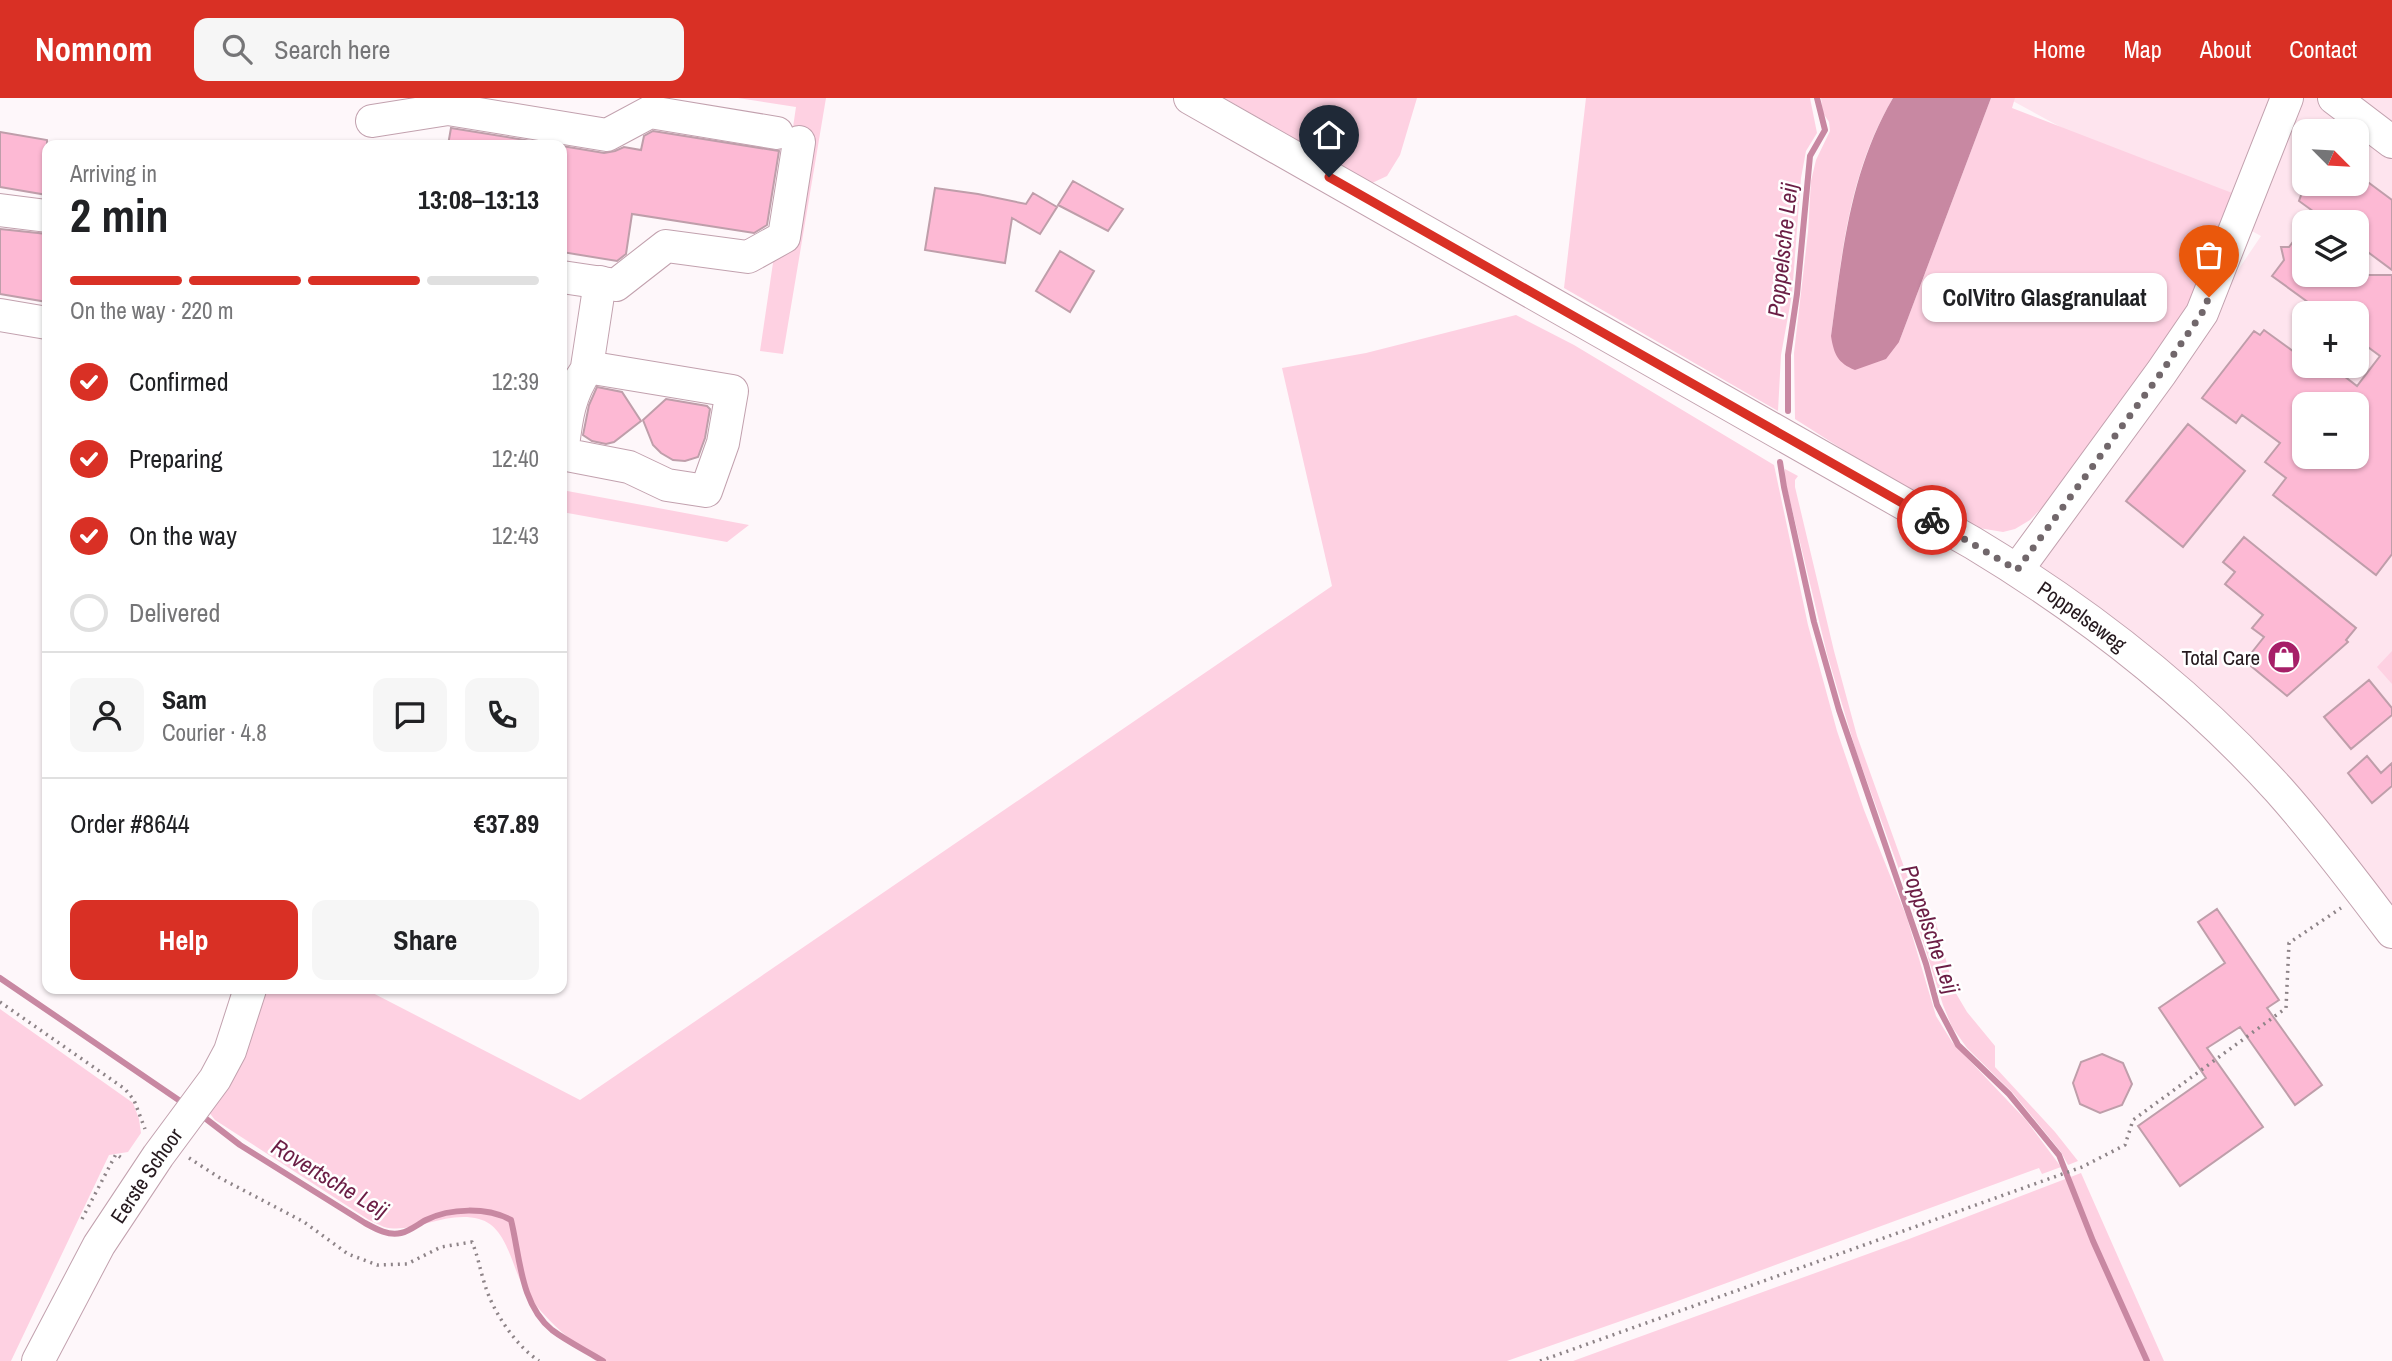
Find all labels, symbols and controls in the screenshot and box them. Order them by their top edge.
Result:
search box [194,18,684,81]
text: Nomnom [35,27,152,71]
icon: search [218,30,256,68]
text: Search here [274,32,390,67]
text: Home [2033,33,2085,65]
text: Map [2123,33,2162,65]
text: About [2200,33,2251,65]
text: Contact [2289,33,2357,65]
pin [1299,105,1359,177]
icon: home [1310,116,1348,154]
north arrow [2292,119,2370,196]
map controls [2292,119,2369,469]
text: Arriving in [70,158,157,189]
water label: Poppelsche Leij [1760,181,1805,318]
text: 13:08–13:13 [418,182,539,217]
text: 2 min [70,184,169,246]
button: layers [2292,210,2369,287]
pin [2179,225,2239,297]
icon: bag [2190,236,2228,274]
callout: ColVitro Glasgranulaat [1922,272,2167,322]
text: ColVitro Glasgranulaat [1942,282,2147,313]
text: On the way · 220 m [70,295,234,326]
button: + [2292,301,2369,378]
icon: check [70,363,108,401]
text: Confirmed [129,364,229,399]
text: 12:39 [492,366,539,397]
button: − [2292,392,2369,469]
icon: check [70,440,108,478]
text: Preparing [129,441,223,476]
text: 12:40 [492,443,539,474]
courier [1897,485,1967,555]
icon: bike [1913,501,1951,539]
icon: check [70,517,108,555]
text: On the way [129,518,237,553]
text: 12:43 [492,520,539,551]
street label: Poppelseweg [2032,574,2133,658]
text: Delivered [129,595,220,630]
shop icon: Total Care [2265,638,2303,676]
place label: Total Care [2182,643,2260,672]
button: person [70,678,144,752]
button: chat [373,678,447,752]
button: phone [465,678,539,752]
text: Sam [162,682,207,717]
text: Courier · 4.8 [162,717,267,748]
text: Order #8644 [70,806,190,841]
text: €37.89 [474,806,539,841]
water label: Poppelsche Leij [1894,861,1968,998]
button: Help [70,900,298,980]
button: Share [312,900,539,980]
street label: Eerste Schoor [103,1122,189,1229]
water label: Rovertsche Leij [266,1131,395,1225]

